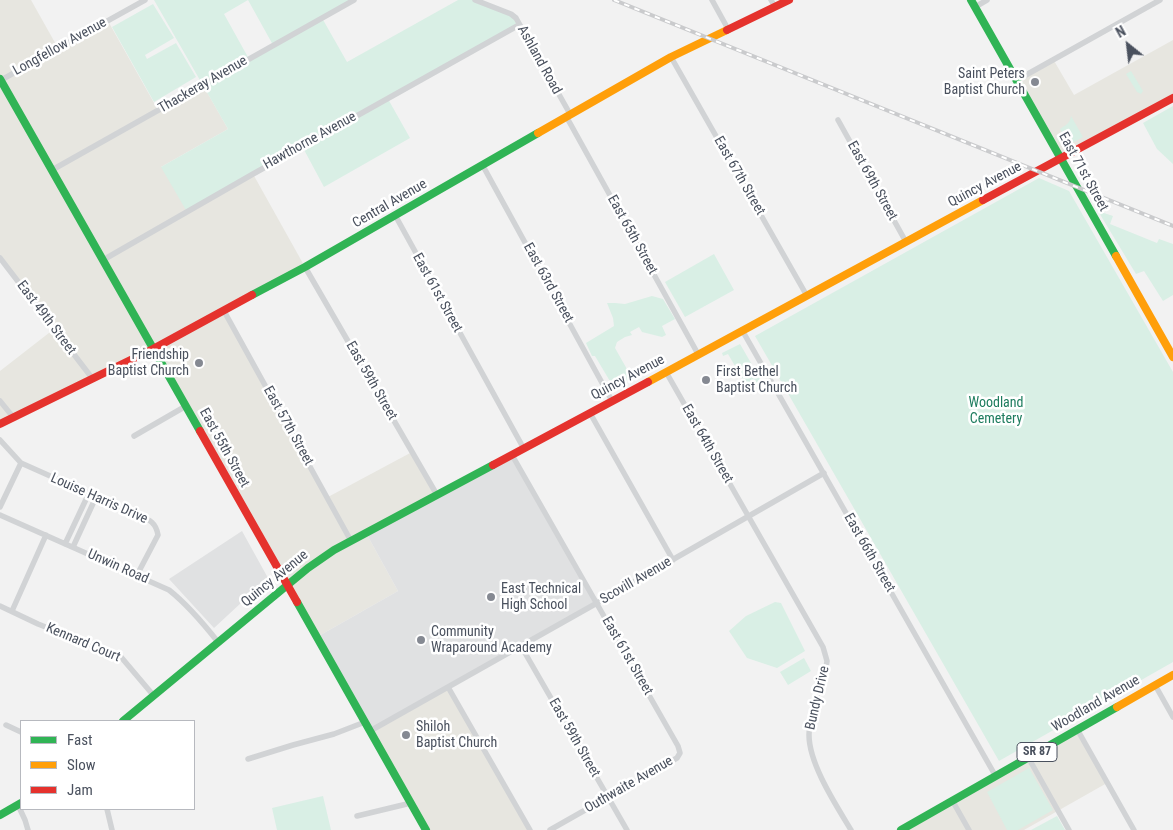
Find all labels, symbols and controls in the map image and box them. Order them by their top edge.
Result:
street label: Longfellow Avenue [10,14,110,80]
north arrow [1103,20,1153,70]
street label: Ashland Road [513,23,565,97]
text: N [1113,23,1128,41]
street label: Thackeray Avenue [156,53,250,117]
place label: Saint Peters Baptist Church [944,66,1025,98]
marker: Saint Peters Baptist Church [1029,76,1041,88]
street label: Hawthorne Avenue [261,109,359,173]
street label: East 71st Street [1054,130,1112,214]
street label: East 67th Street [710,134,768,218]
street label: East 69th Street [843,138,901,224]
street label: Quincy Avenue [945,159,1025,211]
street label: Central Avenue [350,176,430,232]
street label: East 65th Street [603,192,661,278]
street label: East 63rd Street [519,240,577,326]
street label: East 61st Street [408,251,466,335]
street label: East 49th Street [13,278,79,358]
street label: East 59th Street [342,339,400,423]
place label: Friendship Baptist Church [108,347,189,380]
street label: Quincy Avenue [588,352,668,404]
marker: Friendship Baptist Church [193,357,205,369]
place label: First Bethel Baptist Church [716,364,797,397]
marker: First Bethel Baptist Church [700,374,712,386]
street label: East 57th Street [259,383,317,469]
park label: Woodland Cemetery [968,395,1024,428]
street label: East 64th Street [678,402,736,486]
street label: East 55th Street [195,405,253,491]
street label: Louise Harris Drive [48,470,150,528]
street label: East 66th Street [840,511,898,595]
street label: Unwin Road [85,546,151,588]
street label: Quincy Avenue [238,547,312,611]
street label: Scovill Avenue [597,554,675,608]
place label: East Technical High School [501,581,581,614]
marker: East Technical High School [485,591,497,603]
street label: East 61st Street [598,614,656,698]
street label: Kennard Court [43,620,123,666]
place label: Community Wraparound Academy [431,624,552,656]
marker: Community Wraparound Academy [415,634,427,646]
street label: Bundy Drive [802,664,834,732]
street label: Woodland Avenue [1049,672,1143,736]
street label: East 59th Street [545,696,603,780]
place label: Shiloh Baptist Church [416,719,497,752]
legend [20,720,195,810]
marker: Shiloh Baptist Church [400,729,412,741]
text: Fast [67,731,92,749]
road number: SR 87 [1017,742,1057,762]
street label: Outhwaite Avenue [582,753,676,817]
text: Slow [67,756,96,774]
text: Jam [67,781,93,799]

